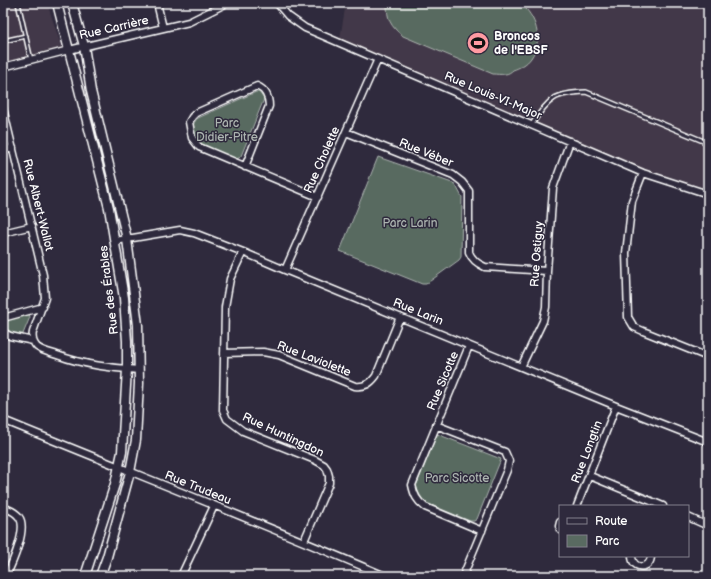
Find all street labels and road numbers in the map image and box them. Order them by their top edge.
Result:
street label: Rue Carrière [78,13,150,43]
street label: Rue Louis-VI-Major [442,69,545,124]
street label: Rue Cholette [301,124,343,196]
street label: Rue Véber [397,135,456,171]
street label: Rue Albert-Wallot [19,157,57,253]
street label: Rue Ostiguy [527,220,547,288]
street label: Rue des Érables [95,245,122,336]
street label: Rue Larin [391,295,446,329]
street label: Rue Laviolette [275,338,353,380]
street label: Rue Sicotte [424,349,462,413]
street label: Rue Huntingdon [240,410,326,461]
street label: Rue Longtin [568,418,606,485]
street label: Rue Trudeau [163,468,233,508]

